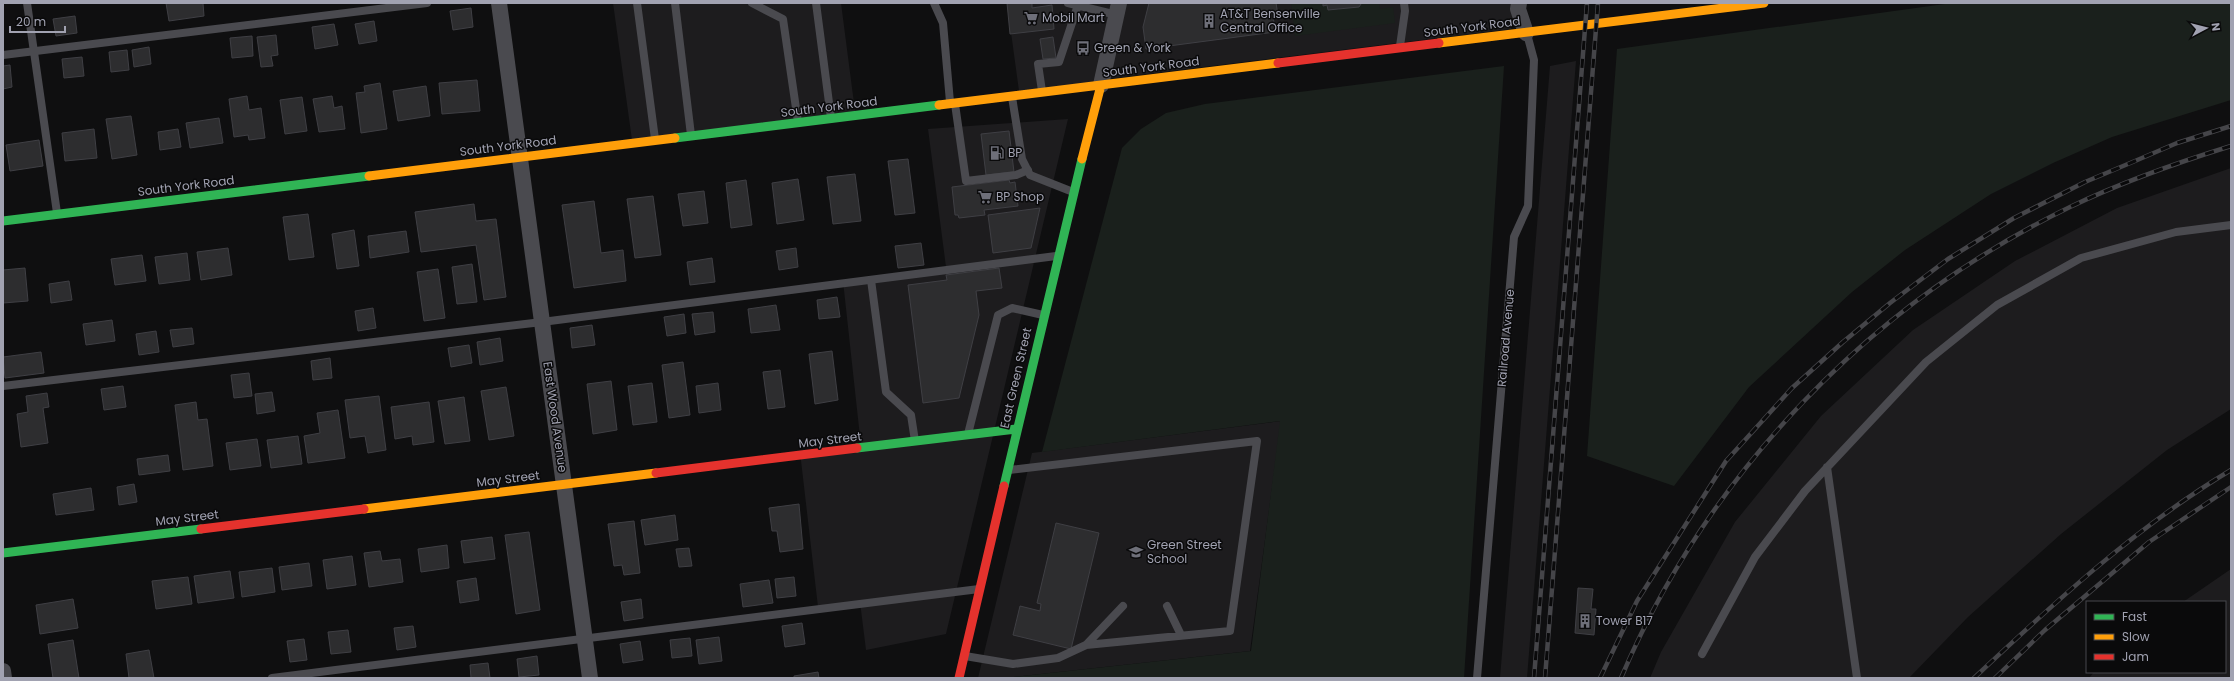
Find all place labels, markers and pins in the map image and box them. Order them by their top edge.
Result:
place label: AT&T Bensenville Central Office [1220,5,1320,36]
place label: Mobil Mart [1042,9,1105,26]
supermarket icon: Mobil Mart [1023,10,1039,26]
building icon: AT&T Bensenville Central Office [1201,13,1217,29]
place label: Green & York [1094,39,1172,56]
bus stop icon: Green & York [1075,40,1091,56]
place label: BP [1008,144,1022,161]
fuel station icon: BP [989,145,1005,161]
place label: BP Shop [996,188,1044,205]
supermarket icon: BP Shop [977,189,993,205]
place label: Green Street School [1147,536,1222,567]
school or university icon: Green Street School [1128,544,1144,560]
place label: Tower B17 [1596,612,1653,629]
building icon: Tower B17 [1577,613,1593,629]

